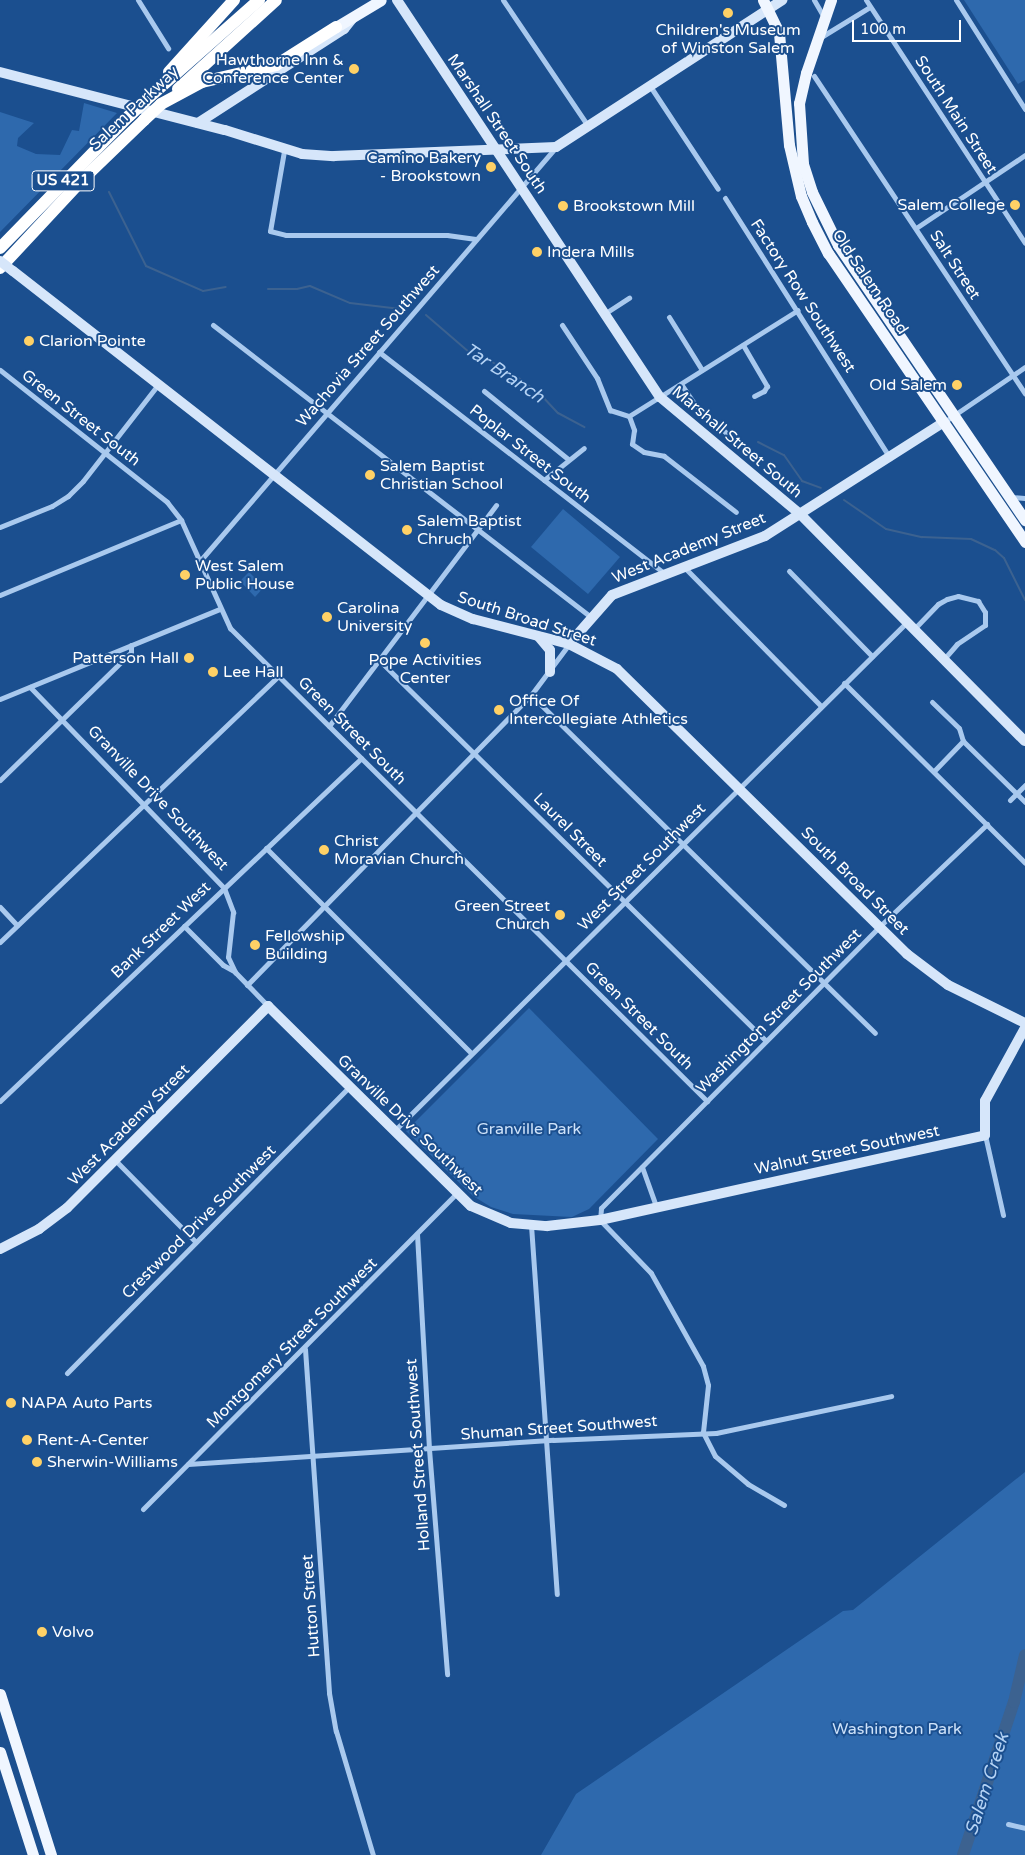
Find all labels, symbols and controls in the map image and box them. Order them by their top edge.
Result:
marker: Children's Museum of Winston Salem [722,7,734,19]
scale bar [855,10,964,42]
place label: Children's Museum of Winston Salem [655,20,801,58]
text: 100 m [860,20,906,38]
place label: Hawthorne Inn & Conference Center [202,50,344,88]
street label: Marshall Street South [443,51,551,197]
street label: South Main Street [911,52,1001,178]
street label: Salem Parkway [85,62,183,154]
marker: Hawthorne Inn & Conference Center [348,63,360,75]
place label: Camino Bakery - Brookstown [366,148,481,186]
marker: Camino Bakery - Brookstown [485,161,497,173]
road number: US 421 [30,168,96,194]
place label: Salem College [897,195,1005,215]
place label: Brookstown Mill [573,196,695,216]
marker: Salem College [1009,199,1021,211]
marker: Brookstown Mill [557,200,569,212]
street label: Factory Row Southwest [746,216,860,376]
street label: Old Salem Road [828,226,912,338]
street label: Salt Street [925,227,985,303]
place label: Indera Mills [547,242,635,262]
marker: Indera Mills [531,246,543,258]
street label: Wachovia Street Southwest [292,261,444,431]
place label: Clarion Pointe [39,331,146,351]
marker: Clarion Pointe [23,335,35,347]
water label: Tar Branch [460,338,548,408]
street label: Green Street South [18,366,144,470]
place label: Old Salem [869,375,947,395]
marker: Old Salem [951,379,963,391]
street label: Marshall Street South [668,382,806,502]
street label: Poplar Street South [466,401,594,507]
place label: Salem Baptist Christian School [380,456,503,494]
marker: Salem Baptist Christian School [364,469,376,481]
street label: West Academy Street [609,508,769,588]
place label: Salem Baptist Chruch [417,511,522,549]
marker: Salem Baptist Chruch [401,524,413,536]
place label: West Salem Public House [195,556,294,594]
marker: West Salem Public House [179,569,191,581]
street label: South Broad Street [455,587,599,651]
place label: Carolina University [337,598,412,636]
marker: Carolina University [321,611,333,623]
marker: Pope Activities Center [419,637,431,649]
place label: Patterson Hall [72,648,179,668]
place label: Pope Activities Center [368,650,482,688]
marker: Patterson Hall [183,652,195,664]
place label: Lee Hall [223,662,284,682]
marker: Lee Hall [207,666,219,678]
street label: Green Street South [294,673,410,789]
place label: Office Of Intercollegiate Athletics [509,691,688,729]
marker: Office Of Intercollegiate Athletics [493,704,505,716]
street label: Granville Drive Southwest [84,721,232,875]
street label: Laurel Street [529,789,611,871]
street label: West Street Southwest [574,799,710,935]
street label: South Broad Street [797,823,913,939]
place label: Christ Moravian Church [334,831,464,869]
marker: Christ Moravian Church [318,844,330,856]
street label: Bank Street West [107,878,215,982]
place label: Green Street Church [454,896,550,934]
marker: Green Street Church [554,909,566,921]
street label: Washington Street Southwest [692,924,866,1098]
place label: Fellowship Building [265,926,345,964]
marker: Fellowship Building [249,939,261,951]
street label: Green Street South [581,958,697,1074]
street label: Granville Drive Southwest [333,1051,487,1199]
street label: West Academy Street [64,1060,194,1190]
park label: Granville Park [477,1119,581,1139]
street label: Walnut Street Southwest [753,1121,941,1179]
street label: Crestwood Drive Southwest [118,1141,280,1303]
street label: Montgomery Street Southwest [203,1254,381,1432]
street label: Holland Street Southwest [402,1358,434,1552]
place label: NAPA Auto Parts [21,1393,153,1413]
marker: NAPA Auto Parts [5,1397,17,1409]
street label: Shuman Street Southwest [460,1412,658,1444]
place label: Rent-A-Center [37,1430,148,1450]
marker: Rent-A-Center [21,1434,33,1446]
place label: Sherwin-Williams [47,1452,178,1472]
marker: Sherwin-Williams [31,1456,43,1468]
street label: Hutton Street [298,1554,324,1658]
place label: Volvo [52,1622,94,1642]
marker: Volvo [36,1626,48,1638]
park label: Washington Park [832,1719,962,1739]
water label: Salem Creek [960,1730,1014,1838]

